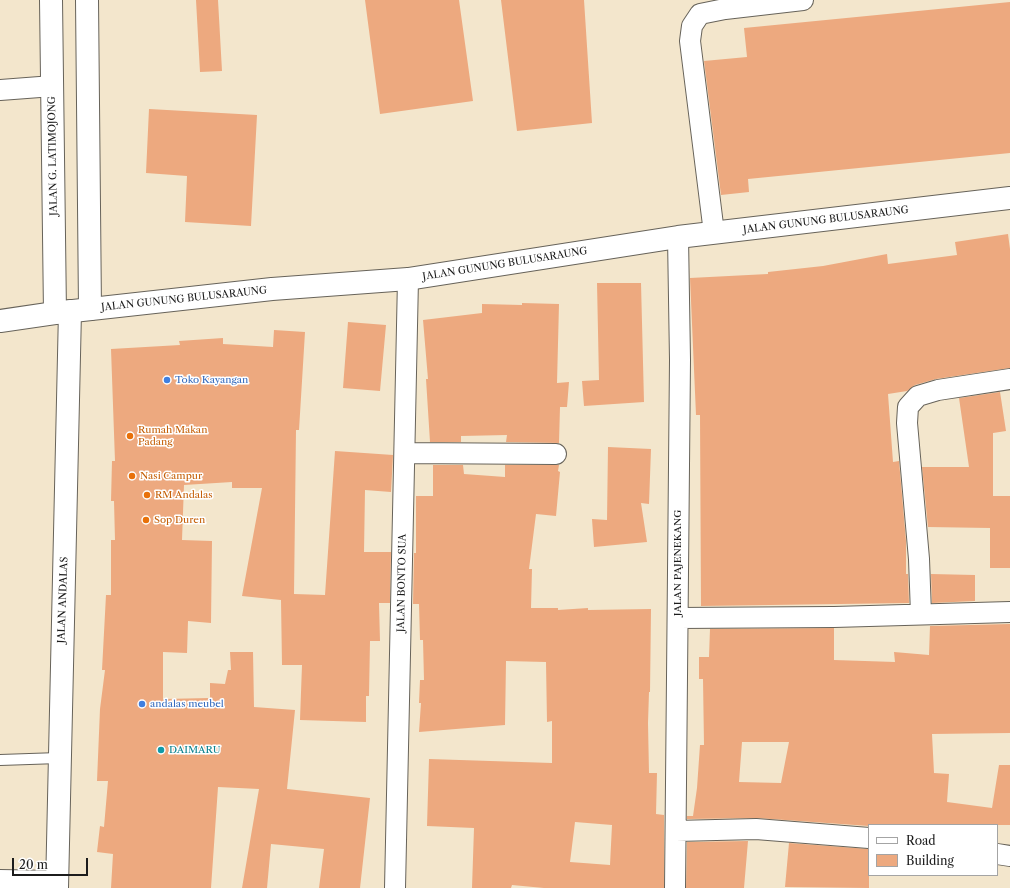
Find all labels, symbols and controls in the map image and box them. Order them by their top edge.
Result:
street label: JALAN G. LATIMOJONG [46,96,60,216]
street label: JALAN GUNUNG BULUSARAUNG [743,204,909,236]
street label: JALAN GUNUNG BULUSARAUNG [422,245,588,283]
street label: JALAN GUNUNG BULUSARAUNG [100,284,268,314]
place label: Toko Kayangan [175,374,248,386]
marker: Toko Kayangan [162,375,172,385]
place label: Rumah Makan Padang [138,424,207,448]
marker: Rumah Makan Padang [125,431,135,441]
place label: Nasi Campur [140,470,202,482]
marker: Nasi Campur [127,471,137,481]
place label: RM Andalas [155,489,213,501]
marker: RM Andalas [142,490,152,500]
street label: JALAN PAJENEKANG [672,510,684,616]
place label: Sop Duren [154,514,205,526]
marker: Sop Duren [141,515,151,525]
street label: JALAN BONTO SUA [395,534,409,632]
street label: JALAN ANDALAS [55,556,71,644]
place label: andalas meubel [150,698,224,710]
marker: andalas meubel [137,699,147,709]
place label: DAIMARU [169,744,220,756]
marker: DAIMARU [156,745,166,755]
legend [868,824,998,876]
text: Road [906,833,936,848]
scale bar [14,850,90,876]
text: Building [906,853,954,868]
text: 20 m [19,857,48,872]

